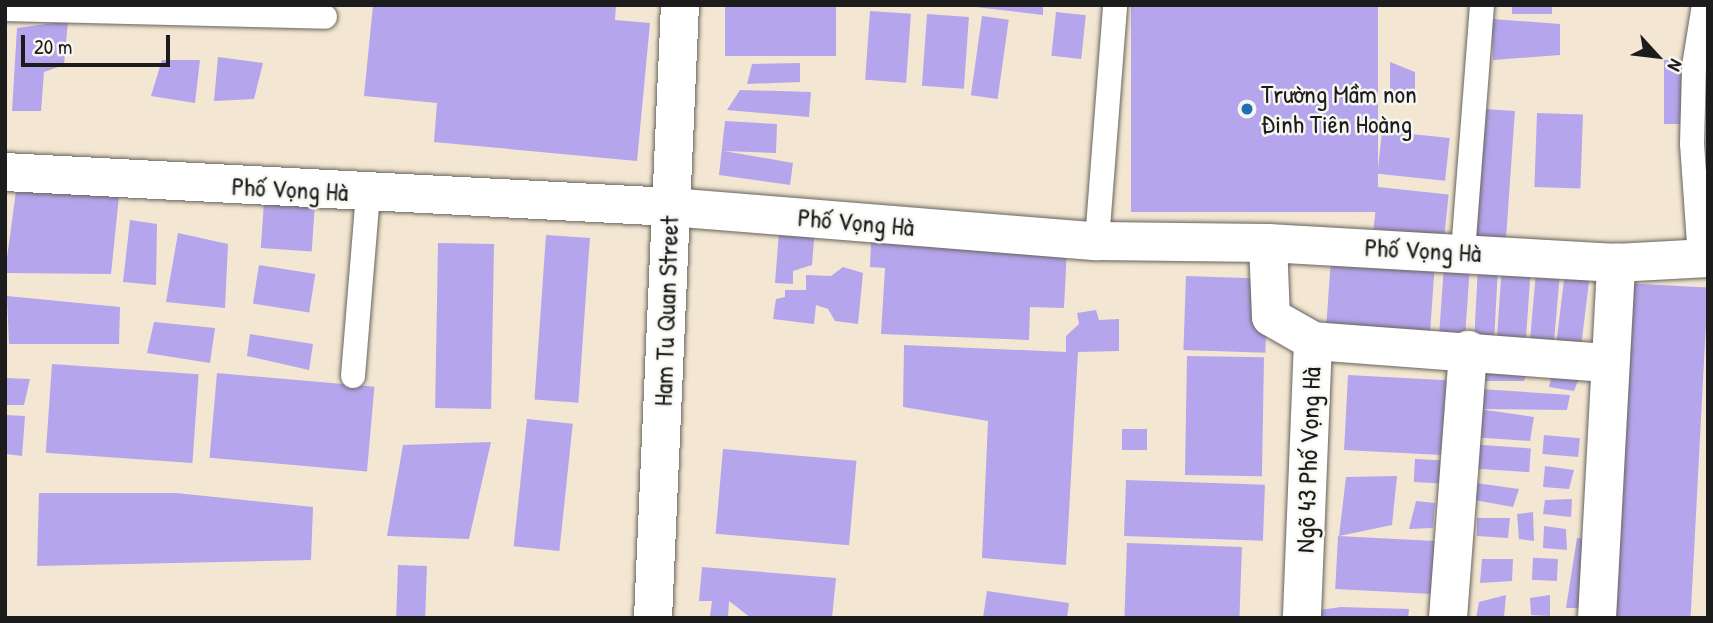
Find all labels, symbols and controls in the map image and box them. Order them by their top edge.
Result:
scale bar [24,21,173,65]
north arrow [1622,21,1692,91]
text: 20 m [34,32,72,61]
text: N [1662,55,1690,76]
place label: Trường Mầm non Đinh Tiên Hoàng [1261,78,1417,140]
marker: Trường Mầm non Đinh Tiên Hoàng [1239,101,1255,117]
street label: Phố Vọng Hà [231,170,349,208]
street label: Phố Vọng Hà [797,201,915,243]
street label: Ham Tu Quan Street [647,215,685,407]
street label: Phố Vọng Hà [1364,231,1482,269]
street label: Ngõ 43 Phố Vọng Hà [1289,367,1327,553]

